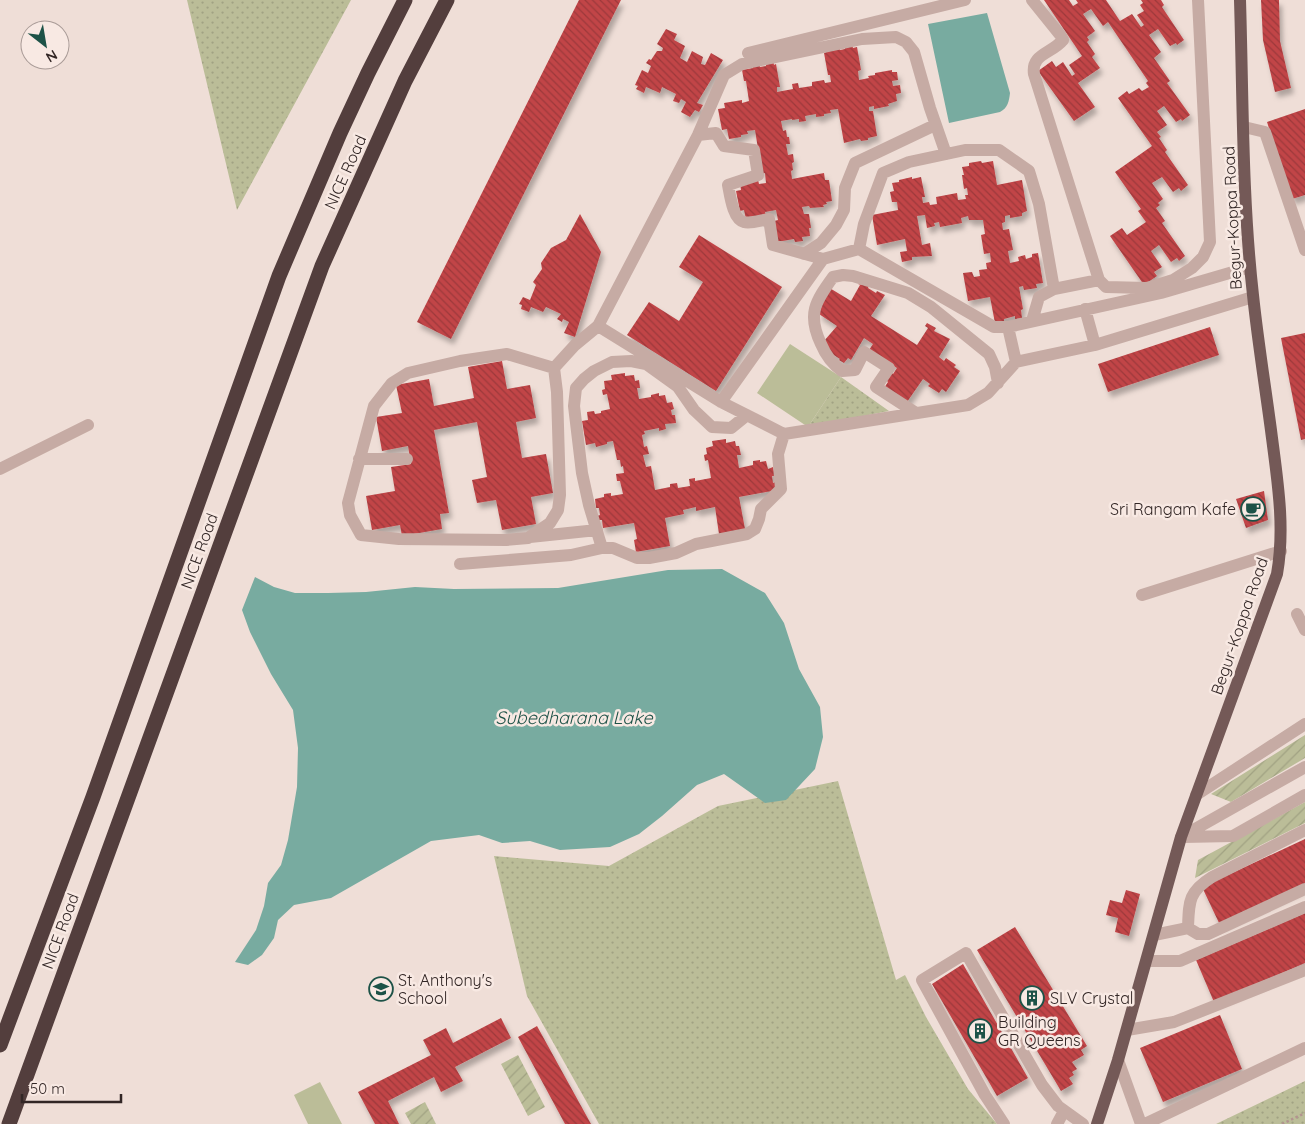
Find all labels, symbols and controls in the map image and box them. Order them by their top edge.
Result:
north arrow [20,20,70,70]
text: N [43,46,61,67]
street label: NICE Road [320,132,370,212]
street label: Begur-Koppa Road [1218,146,1246,290]
cafe icon: Sri Rangam Kafe [1240,496,1266,522]
place label: Sri Rangam Kafe [1110,499,1236,519]
street label: NICE Road [176,510,222,592]
street label: Begur-Koppa Road [1206,555,1272,697]
water label: Subedharana Lake [495,706,653,729]
street label: NICE Road [37,890,83,972]
place label: St. Anthony's School [398,970,492,1008]
school or university icon: St. Anthony's School [368,976,394,1002]
building icon: SLV Crystal [1019,985,1045,1011]
place label: SLV Crystal [1050,988,1134,1008]
place label: Building GR Queens [998,1012,1081,1050]
building icon: Building GR Queens [967,1018,993,1044]
scale bar [22,1072,121,1104]
text: 50 m [30,1079,65,1098]

